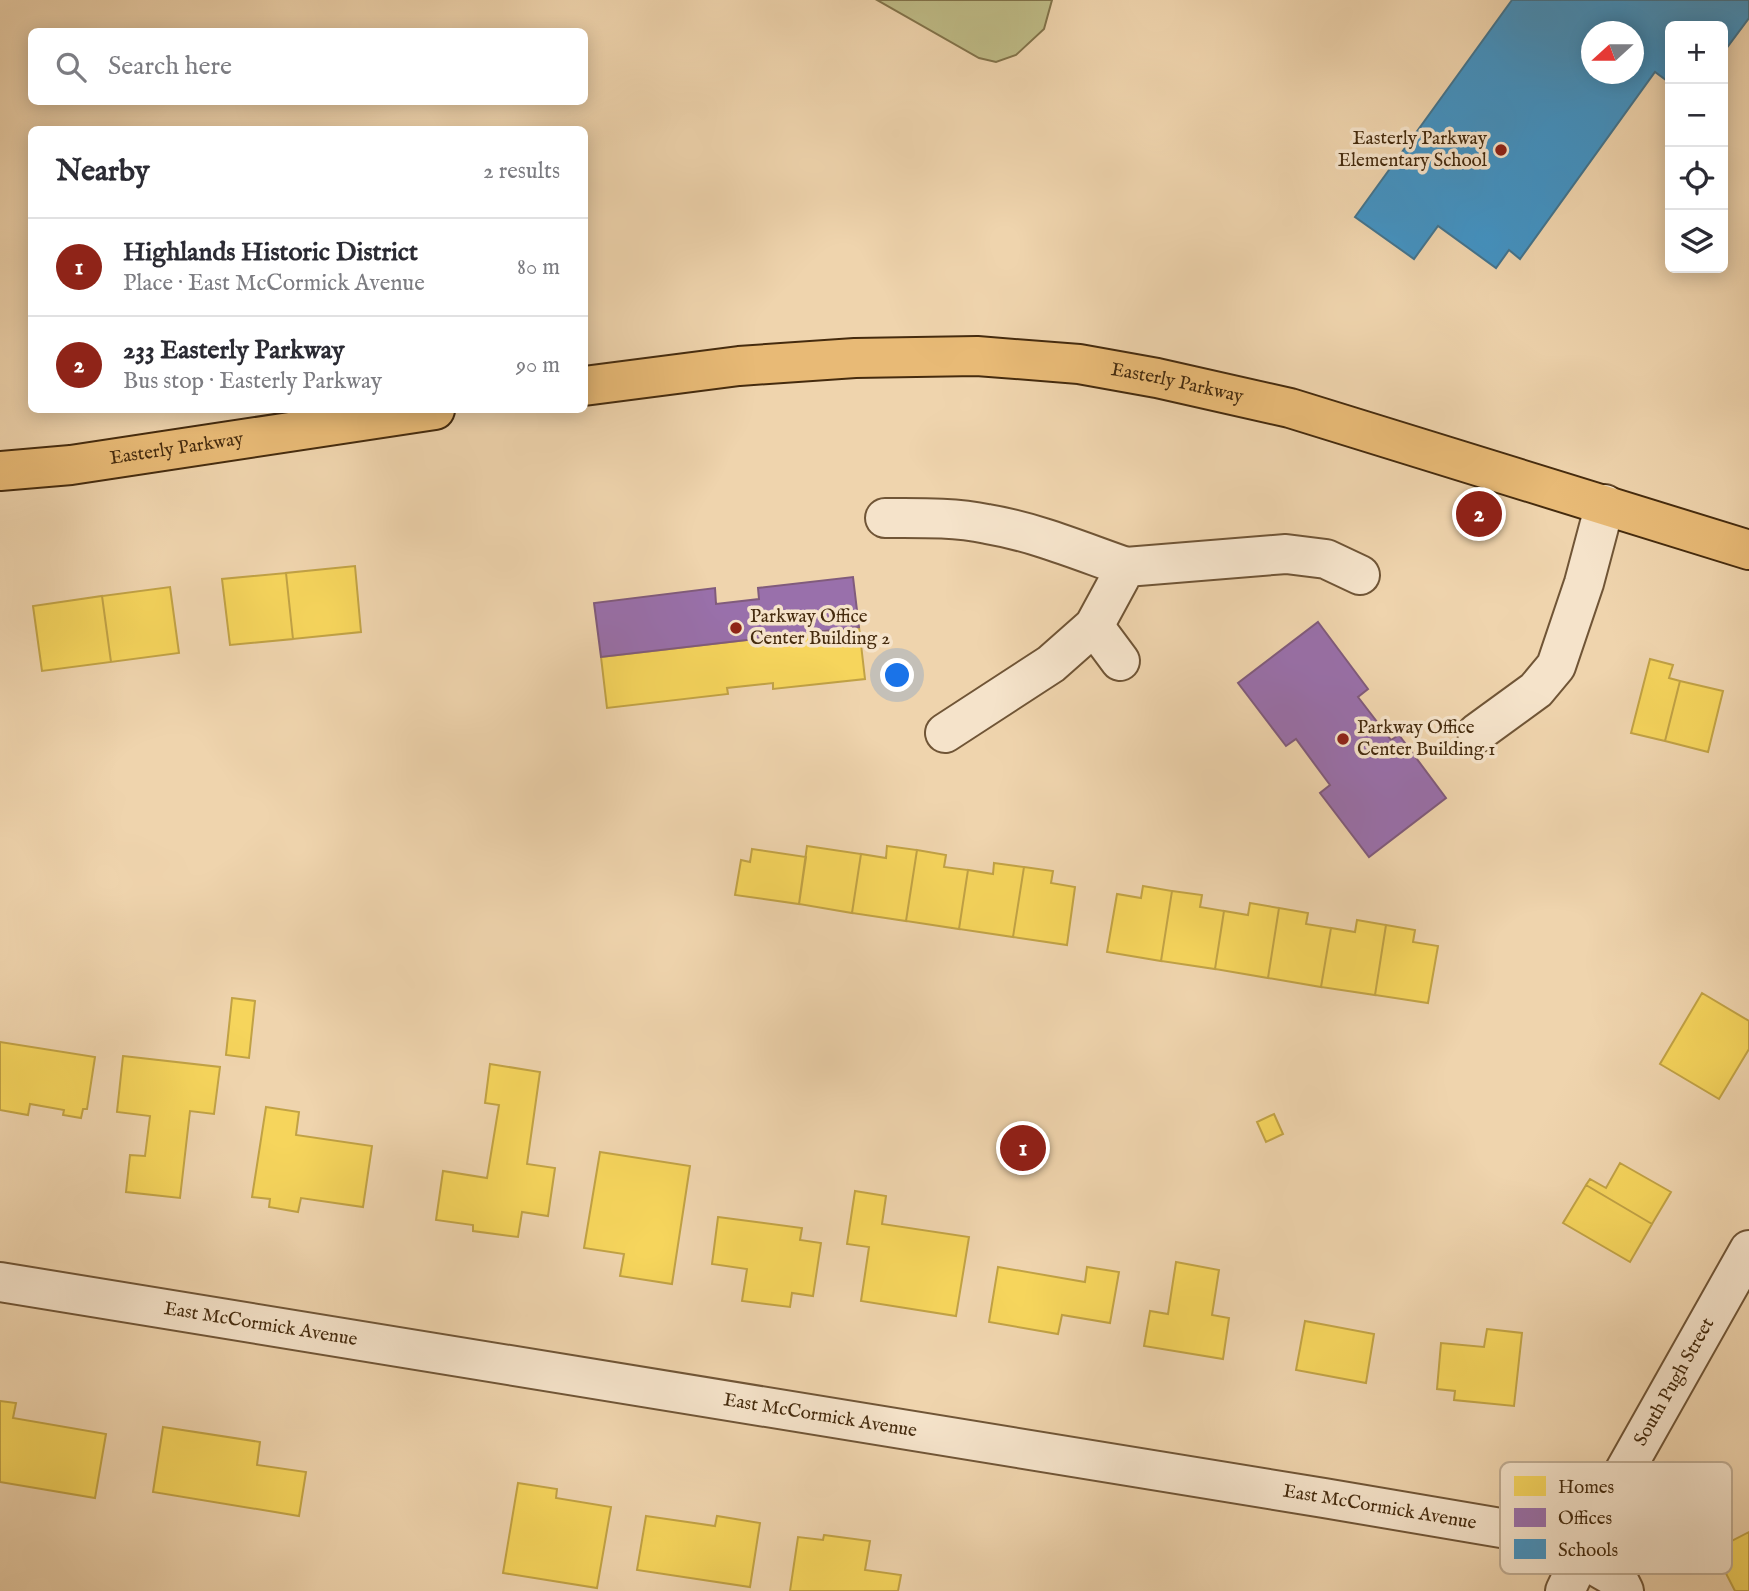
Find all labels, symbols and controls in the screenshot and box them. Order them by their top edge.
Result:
north arrow [1581,21,1644,84]
map controls [1665,21,1728,273]
button: + [1665,21,1728,84]
search box [28,28,588,105]
icon: search [52,48,90,86]
text: Search here [108,50,232,83]
button: − [1665,84,1728,147]
place label: Easterly Parkway Elementary School [1338,127,1488,173]
marker: Easterly Parkway Elementary School [1493,142,1509,158]
button: locate [1665,147,1728,210]
text: Nearby [56,153,149,191]
text: 2 results [483,157,560,186]
button: layers [1665,210,1728,273]
text: Highlands Historic District [123,236,418,269]
text: 1 [75,253,83,282]
text: 80 m [517,253,560,282]
text: Place · East McCormick Avenue [123,269,425,298]
text: 233 Easterly Parkway [123,334,345,367]
text: 2 [74,351,84,380]
text: 90 m [516,351,560,380]
street label: Easterly Parkway [1109,358,1246,409]
text: Bus stop · Easterly Parkway [123,367,382,396]
street label: Easterly Parkway [108,427,246,471]
pin: 2 [1456,488,1502,540]
place label: Parkway Office Center Building 2 [750,605,890,651]
marker: Parkway Office Center Building 2 [728,620,744,636]
your location [880,658,914,692]
place label: Parkway Office Center Building 1 [1357,716,1495,762]
marker: Parkway Office Center Building 1 [1335,731,1351,747]
pin: 1 [1000,1122,1046,1174]
street label: East McCormick Avenue [162,1297,359,1352]
street label: South Pugh Street [1629,1313,1720,1450]
street label: East McCormick Avenue [722,1388,919,1443]
legend [1500,1462,1732,1574]
text: Homes [1558,1476,1614,1500]
street label: East McCormick Avenue [1281,1479,1478,1536]
text: Offices [1558,1507,1612,1531]
text: Schools [1558,1539,1618,1563]

